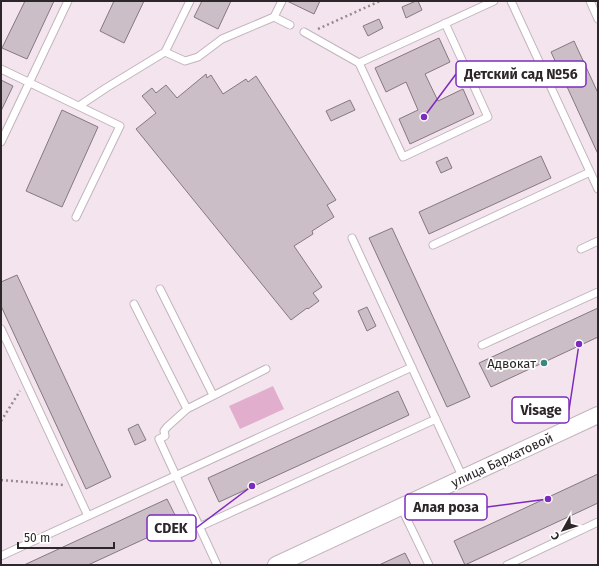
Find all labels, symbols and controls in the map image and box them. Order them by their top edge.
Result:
callout: Детский сад №56 [456,61,586,87]
text: Детский сад №56 [463,66,578,83]
place label: Адвокат [487,356,536,371]
marker: Адвокат [539,358,549,368]
callout: Visage [512,397,569,423]
text: Visage [519,402,562,419]
street label: улица Бархатовой [449,430,555,490]
callout: Алая роза [405,494,487,520]
text: Алая роза [412,499,479,516]
north arrow [543,510,583,550]
callout: CDEK [147,515,196,541]
text: CDEK [154,520,189,537]
scale bar [18,524,114,550]
text: С [548,529,563,543]
text: 50 m [24,531,50,545]

